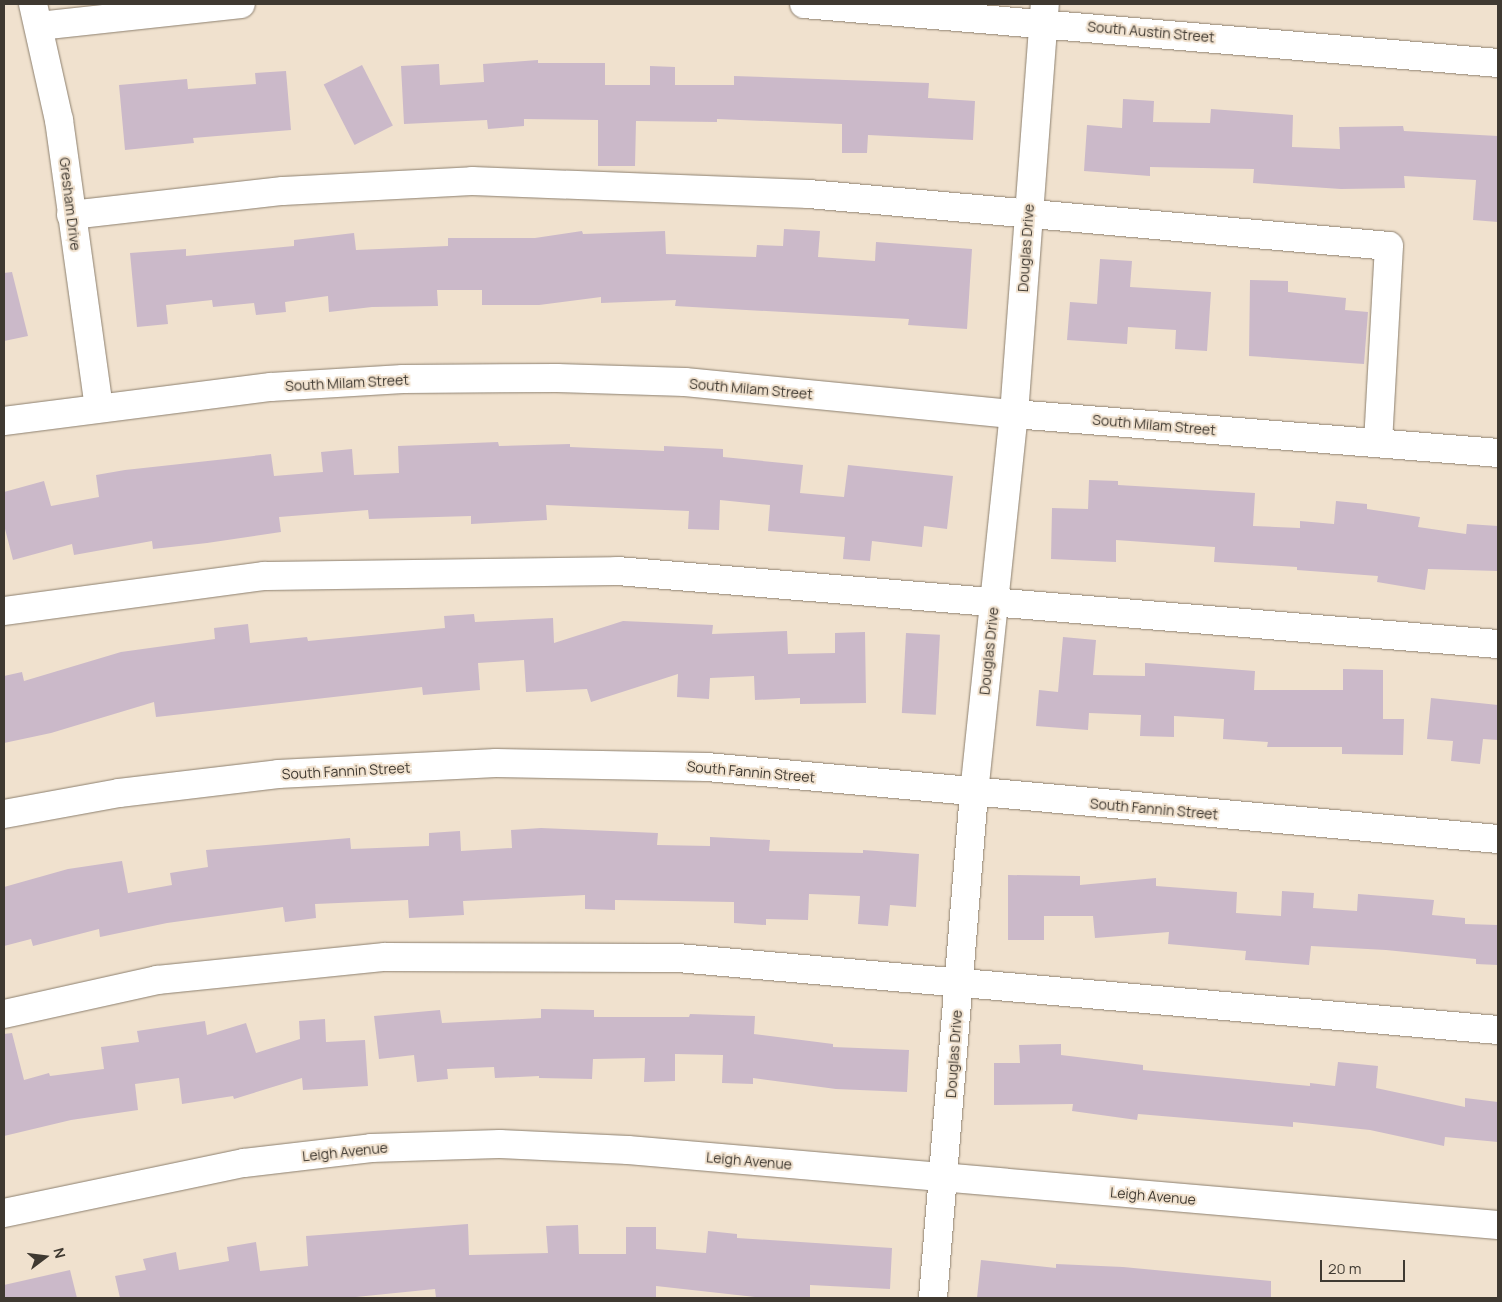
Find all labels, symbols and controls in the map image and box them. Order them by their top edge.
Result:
street label: South Austin Street [1087,18,1215,46]
street label: Gresham Drive [56,156,84,252]
street label: Douglas Drive [1015,203,1037,293]
street label: South Milam Street [285,371,409,395]
street label: South Milam Street [689,375,813,403]
street label: South Milam Street [1092,411,1216,439]
street label: Douglas Drive [976,606,1002,696]
street label: South Fannin Street [686,758,816,786]
street label: South Fannin Street [281,759,411,783]
street label: South Fannin Street [1089,795,1219,823]
street label: Douglas Drive [943,1009,965,1099]
street label: Leigh Avenue [301,1139,389,1165]
street label: Leigh Avenue [705,1149,793,1173]
street label: Leigh Avenue [1109,1184,1197,1208]
north arrow [20,1232,70,1282]
text: N [49,1246,70,1260]
scale bar [1322,1250,1407,1282]
text: 20 m [1328,1258,1361,1279]

